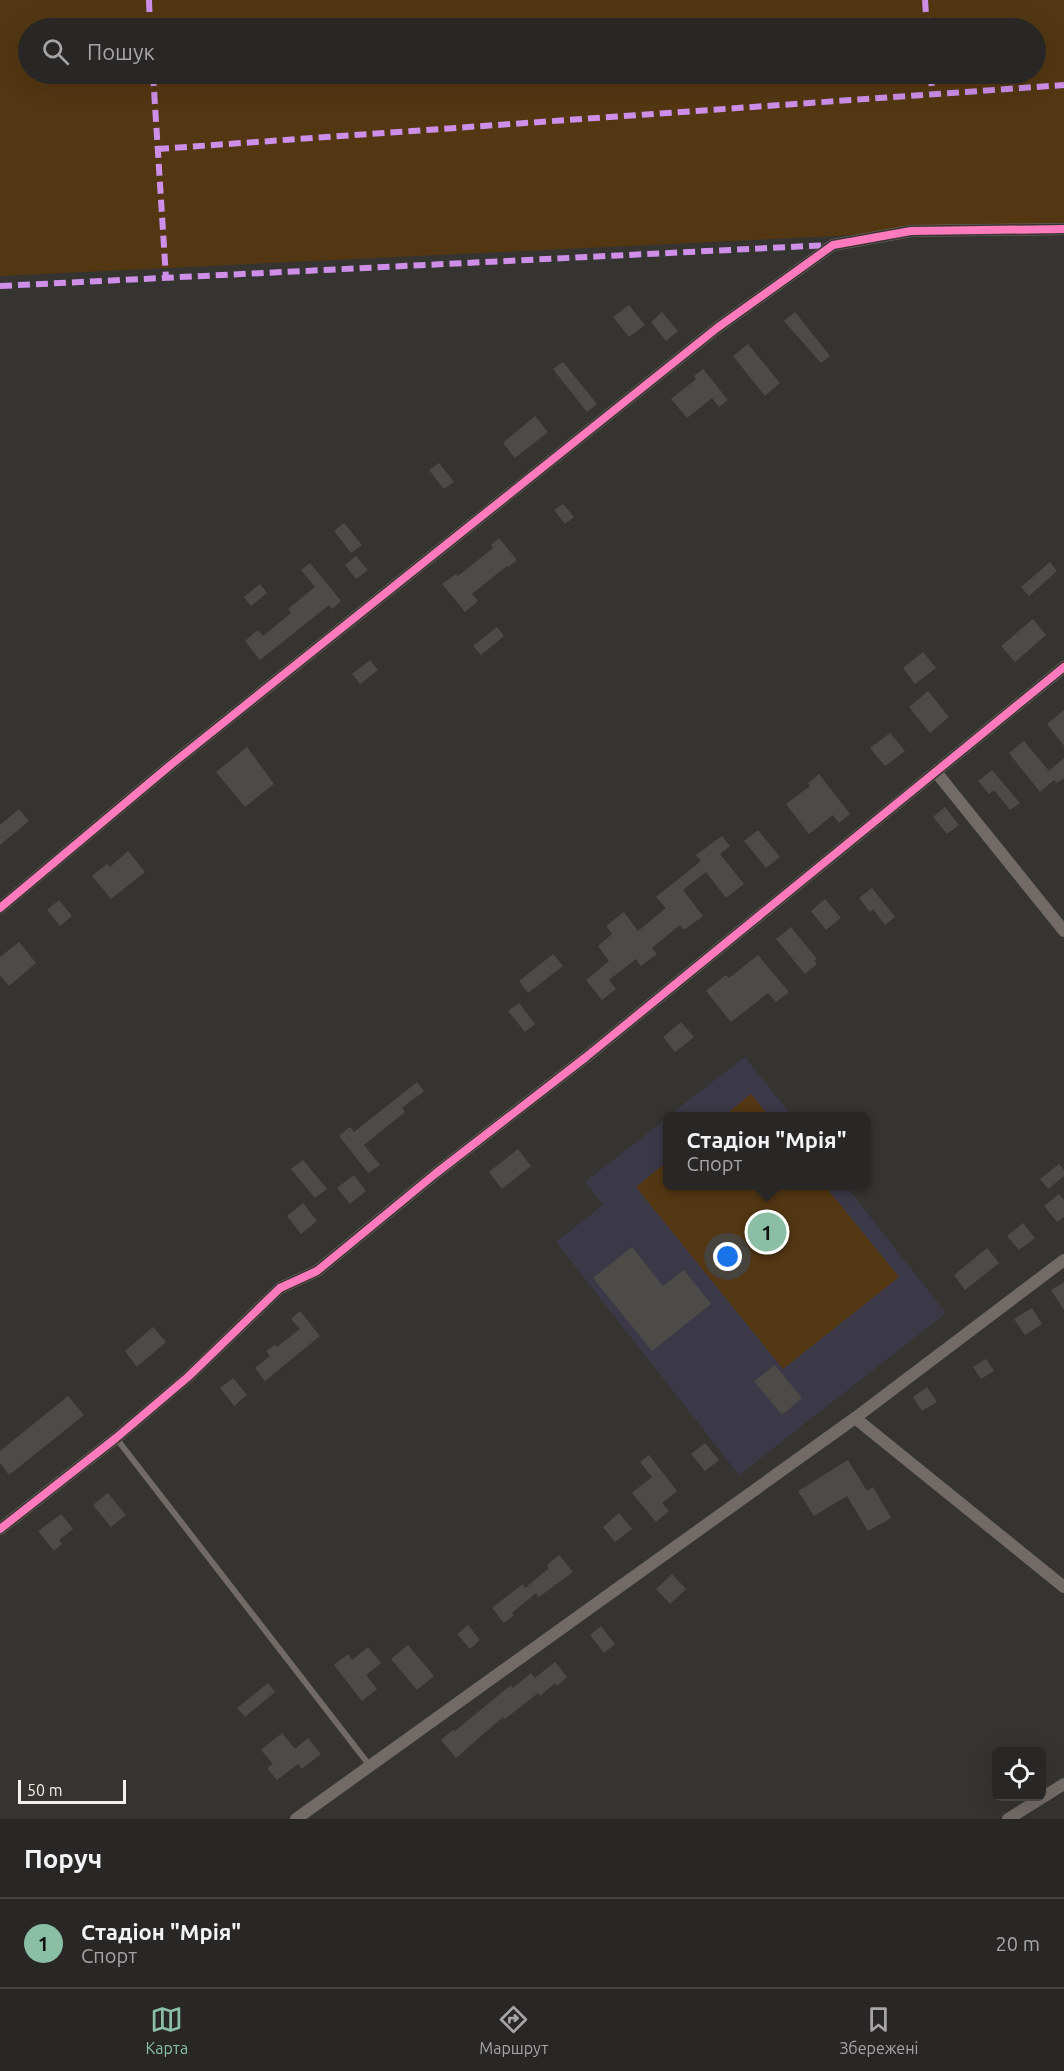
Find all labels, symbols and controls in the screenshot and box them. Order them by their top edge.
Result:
search box [18,18,1046,84]
icon: search [39,35,72,68]
text: Пошук [87,39,155,64]
popup [663,1112,870,1190]
text: Стадіон "Мрія" [686,1127,847,1152]
text: Спорт [686,1152,742,1175]
pin: 1 [748,1210,786,1254]
your location [713,1242,742,1271]
map controls [992,1747,1046,1801]
button: locate [992,1747,1046,1801]
scale bar [18,1777,126,1804]
text: 50 m [27,1781,63,1799]
text: Поруч [24,1844,102,1873]
text: Стадіон "Мрія" [81,1919,241,1944]
text: 1 [38,1932,49,1955]
text: 20 m [996,1932,1040,1955]
text: Спорт [81,1944,137,1967]
tab: Карта [146,2003,188,2057]
tab: Маршрут [479,2003,548,2057]
tab: Збережені [839,2003,918,2057]

